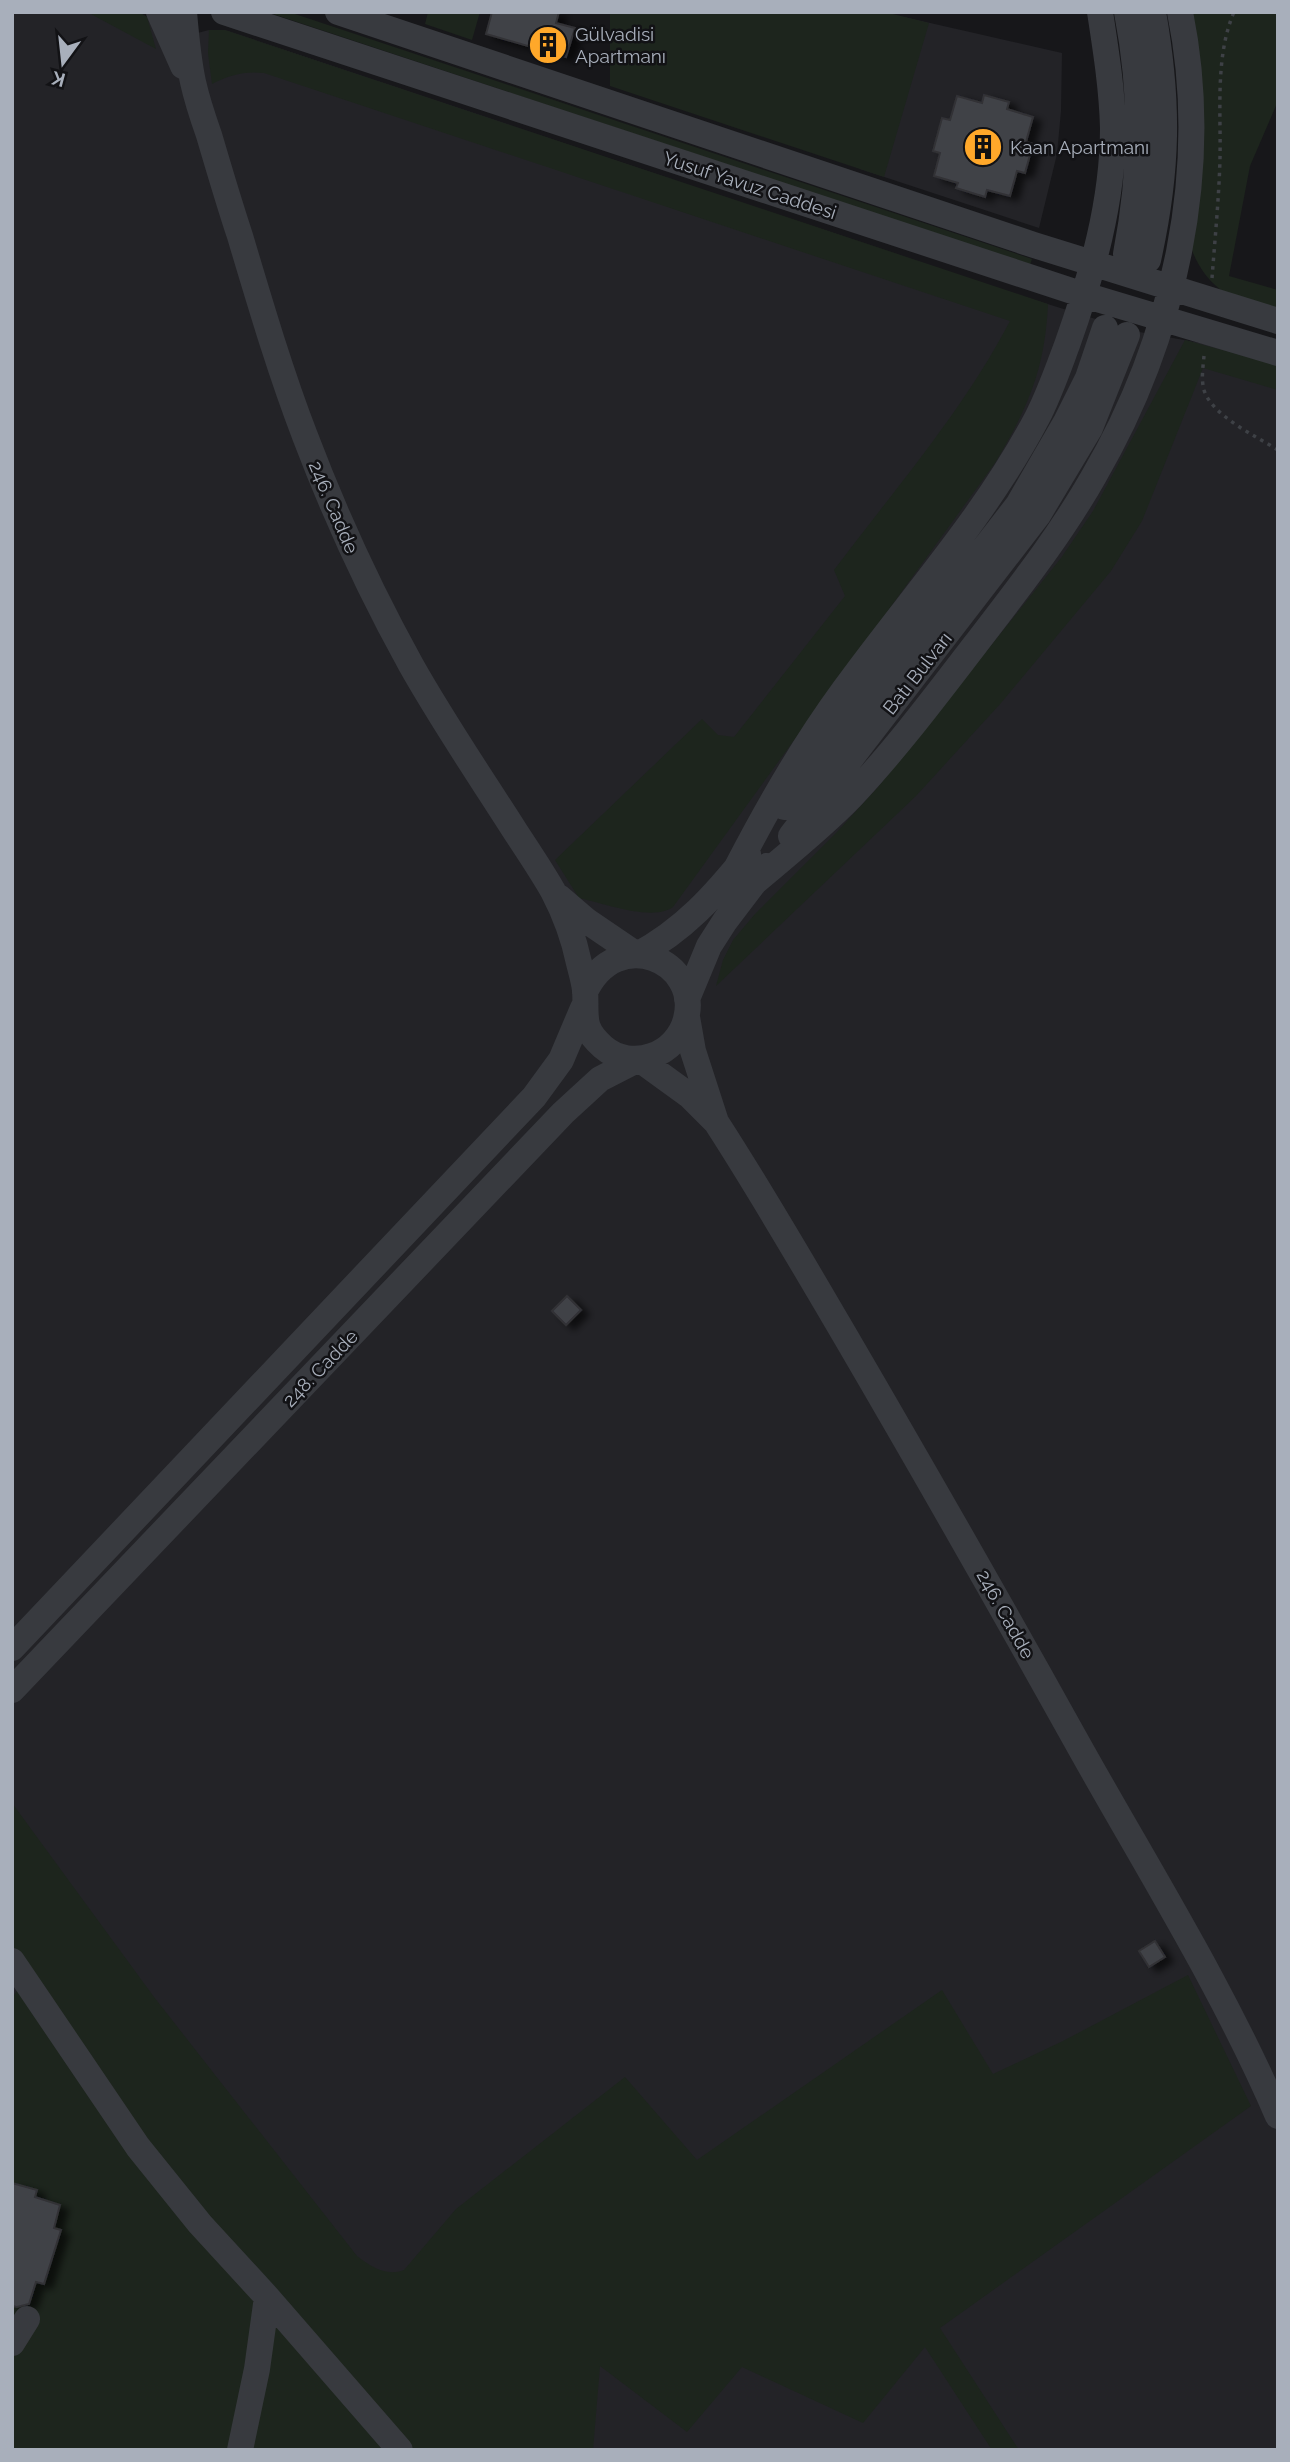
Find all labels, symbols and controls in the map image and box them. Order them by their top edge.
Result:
place label: Gülvadisi Apartmanı [575,23,666,67]
building icon: Gülvadisi Apartmanı [527,24,569,66]
north arrow [28,28,98,98]
text: K [49,67,68,92]
building icon: Kaan Apartmanı [962,126,1004,168]
place label: Kaan Apartmanı [1010,136,1149,158]
street label: Yusuf Yavuz Caddesi [661,147,839,223]
street label: 246. Cadde [305,457,363,557]
street label: Batı Bulvarı [878,628,956,718]
street label: 248. Cadde [278,1325,362,1411]
street label: 246. Cadde [973,1566,1039,1662]

